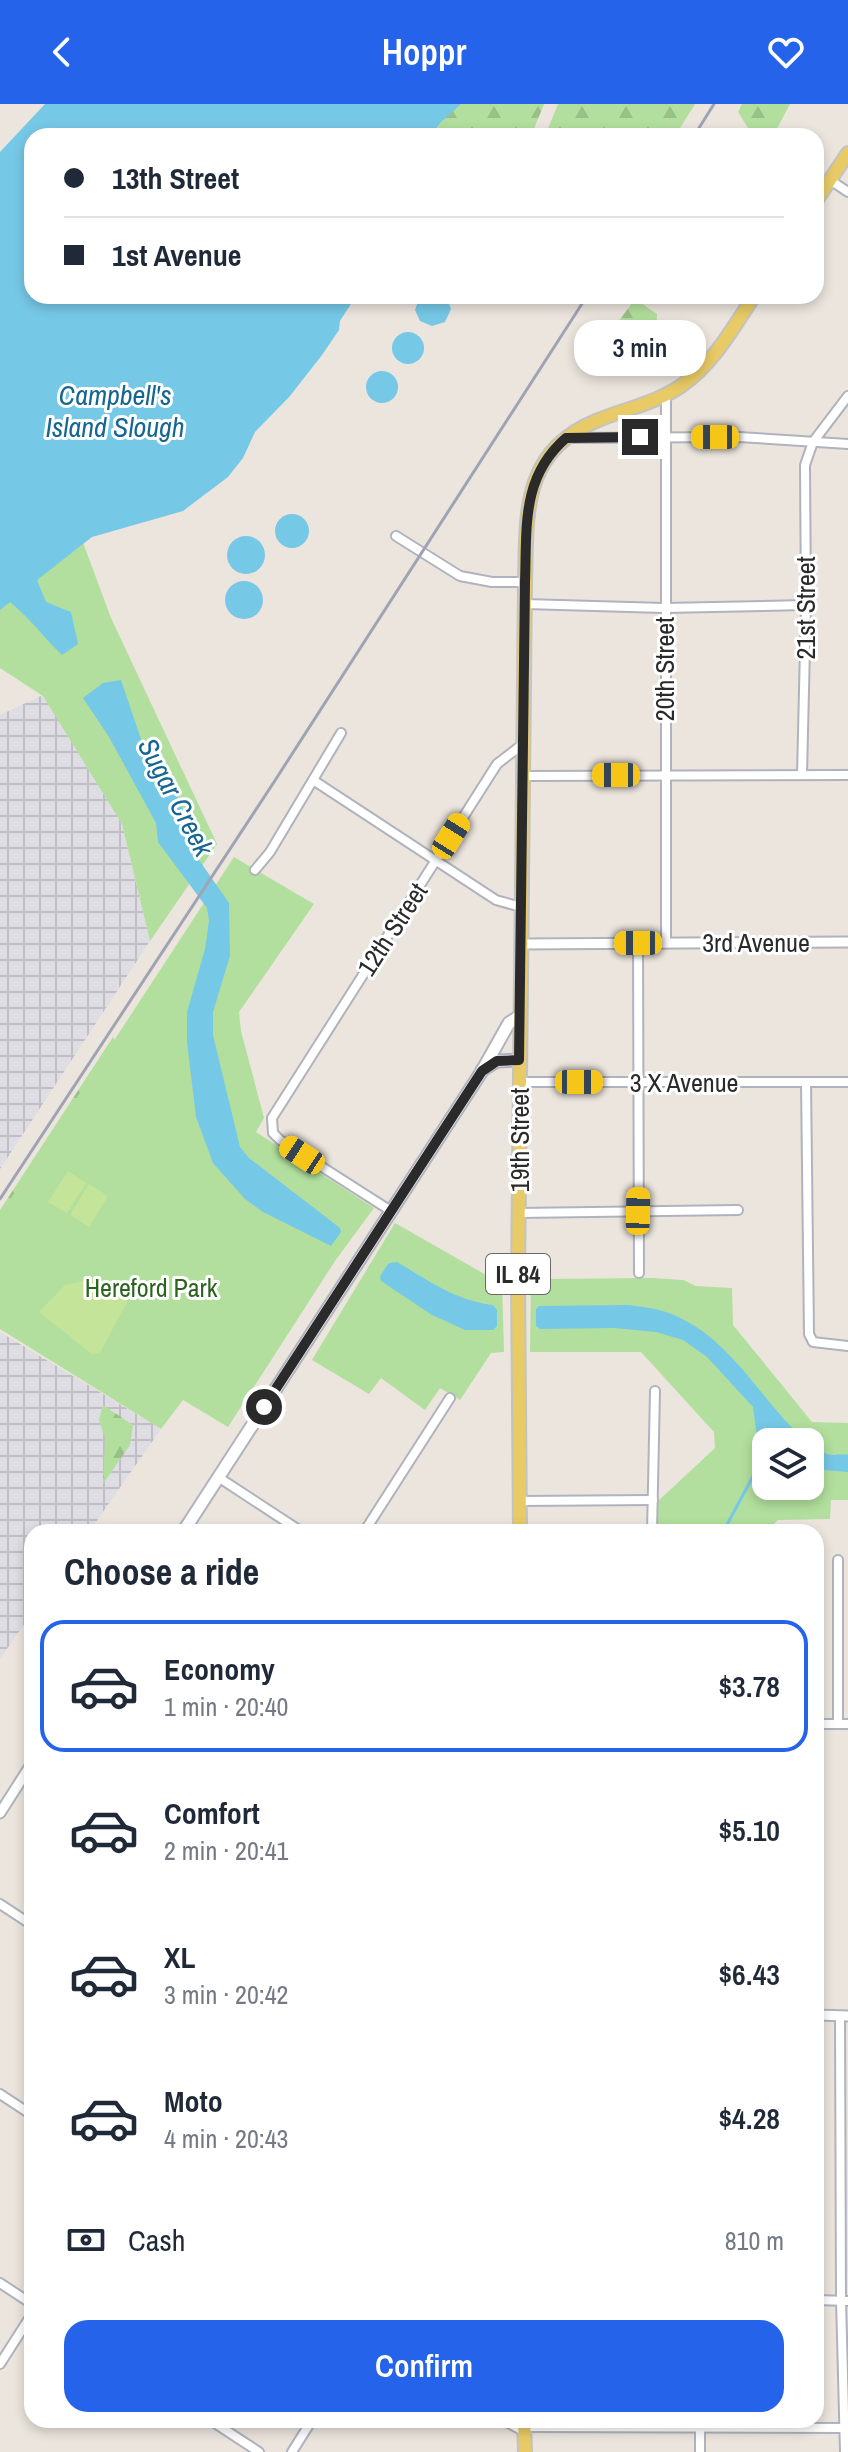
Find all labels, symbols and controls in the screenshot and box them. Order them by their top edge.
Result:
text: Hoppr [382,28,466,76]
icon: back [40,30,84,74]
icon: heart [764,30,808,74]
text: 13th Street [112,158,239,198]
text: 1st Avenue [112,235,241,275]
callout: 3 min [574,321,706,377]
text: 3 min [613,330,667,365]
water label: Campbell's Island Slough [45,376,185,446]
route end [622,419,658,455]
car [691,425,739,449]
street label: 21st Street [788,556,823,660]
street label: 20th Street [647,617,682,721]
water label: Sugar Creek [129,731,224,864]
car [592,763,640,787]
car [428,809,474,863]
street label: 12th Street [349,876,435,982]
street label: 3rd Avenue [702,925,810,960]
car [614,931,662,955]
street label: 3 X Avenue [630,1065,738,1100]
car [555,1070,603,1094]
street label: 19th Street [502,1088,537,1192]
car [275,1132,329,1178]
car [626,1187,650,1235]
road number: IL 84 [486,1254,550,1294]
park label: Hereford Park [85,1270,218,1305]
route start [246,1389,282,1425]
map controls [752,1428,824,1500]
button: layers [752,1428,824,1500]
text: Choose a ride [64,1548,259,1596]
text: Economy [164,1649,275,1689]
icon: car [68,1650,140,1722]
text: $3.78 [718,1666,780,1706]
text: 1 min · 20:40 [164,1689,288,1724]
text: Comfort [164,1793,260,1833]
icon: car [68,1794,140,1866]
text: $5.10 [718,1810,780,1850]
text: 2 min · 20:41 [164,1833,288,1868]
text: XL [164,1937,195,1977]
icon: car [68,1938,140,2010]
text: $6.43 [718,1954,780,1994]
text: 3 min · 20:42 [164,1977,288,2012]
text: Moto [164,2081,223,2121]
icon: car [68,2082,140,2154]
text: $4.28 [718,2098,780,2138]
text: 4 min · 20:43 [164,2121,288,2156]
icon: cash [64,2218,108,2262]
text: Cash [128,2220,185,2260]
text: 810 m [725,2223,784,2258]
button: Confirm [64,2320,784,2412]

